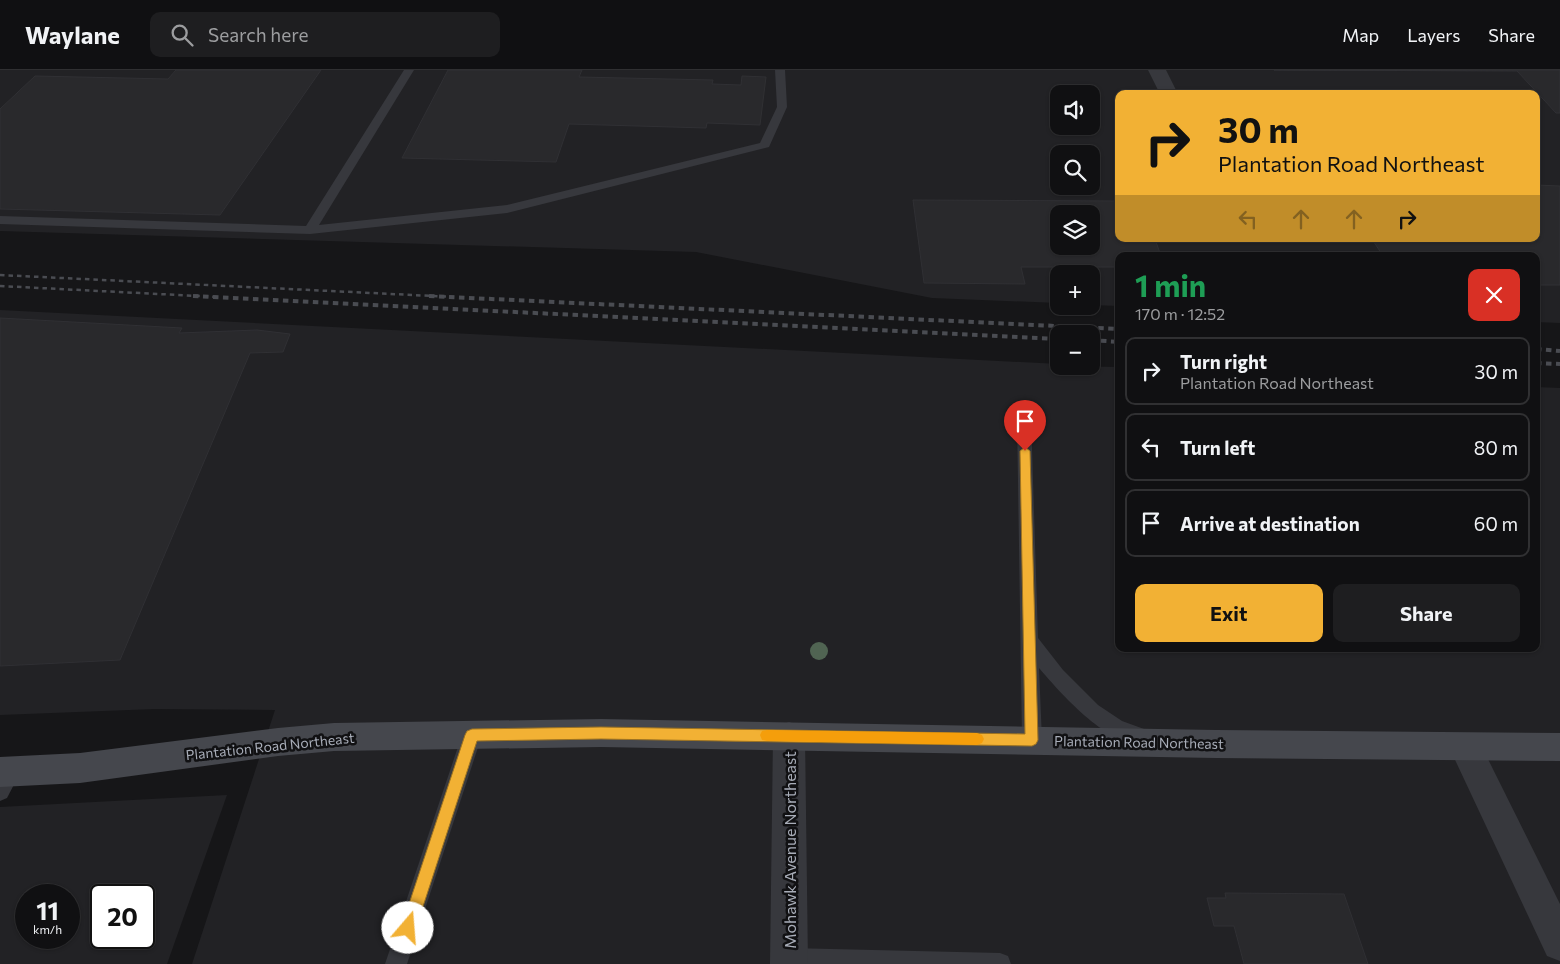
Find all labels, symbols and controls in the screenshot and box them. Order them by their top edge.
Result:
search box [150,12,500,57]
text: Waylane [25,20,120,49]
icon: search [168,21,196,49]
text: Search here [208,23,308,46]
text: Map [1342,24,1379,46]
text: Layers [1407,24,1460,46]
text: Share [1488,24,1535,46]
map controls [1050,85,1100,375]
button: sound [1050,85,1100,135]
text: 30 m [1218,107,1299,150]
icon: right [1135,110,1200,175]
button: search [1050,145,1100,195]
text: Plantation Road Northeast [1218,150,1485,177]
button: layers [1050,205,1100,255]
icon: left [1234,205,1262,233]
icon: ahead [1287,205,1315,233]
icon: ahead [1340,205,1368,233]
icon: right [1393,205,1421,233]
button: + [1050,265,1100,315]
text: 1 min [1135,266,1206,303]
button: close [1468,269,1520,321]
text: 170 m · 12:52 [1135,304,1225,323]
button: − [1050,325,1100,375]
text: Turn right [1180,350,1267,373]
icon: right [1137,357,1165,385]
text: 30 m [1475,360,1518,383]
text: Plantation Road Northeast [1180,373,1374,392]
pin [1004,400,1046,451]
icon: arrive [1011,407,1039,435]
icon: left [1137,433,1165,461]
text: Turn left [1180,436,1255,459]
text: 80 m [1474,436,1518,459]
icon: arrive [1137,509,1165,537]
text: Arrive at destination [1180,512,1360,535]
text: 60 m [1474,512,1518,535]
button: Exit [1135,584,1323,642]
button: Share [1333,584,1520,642]
street label: Plantation Road Northeast [185,729,355,763]
street label: Plantation Road Northeast [1054,732,1224,752]
street label: Mohawk Avenue Northeast [780,751,799,949]
speed limit sign: 20 [90,884,155,949]
text: 11 [36,895,59,925]
position arrow [381,901,433,953]
text: km/h [33,922,62,936]

